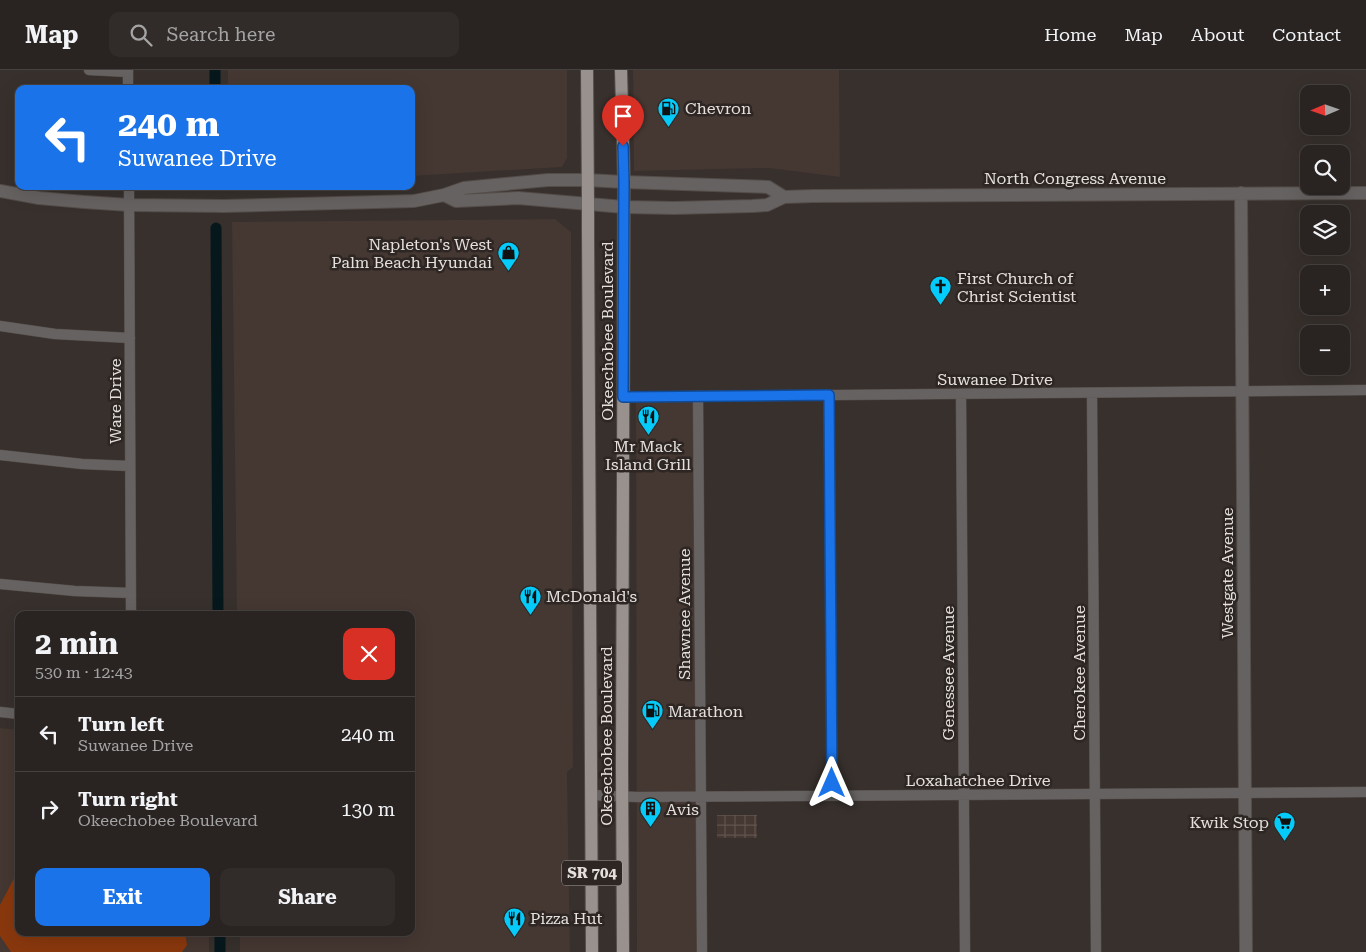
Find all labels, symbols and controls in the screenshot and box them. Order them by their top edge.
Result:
search box [109,12,459,57]
text: Map [25,21,79,49]
icon: search [127,21,155,49]
text: Search here [167,23,275,46]
text: Home [1044,24,1096,45]
text: Map [1124,24,1163,45]
text: About [1191,24,1244,45]
text: Contact [1272,24,1341,45]
north arrow [1300,85,1350,135]
map controls [1300,85,1350,375]
pin [602,95,644,146]
fuel station icon: Chevron [657,96,681,127]
place label: Chevron [685,99,751,118]
icon: arrive [609,102,637,130]
text: 240 m [118,104,219,145]
icon: left [35,105,100,170]
button: search [1300,145,1350,195]
text: Suwanee Drive [118,146,277,171]
street label: North Congress Avenue [984,169,1166,188]
button: layers [1300,205,1350,255]
place label: Napleton's West Palm Beach Hyundai [331,235,492,272]
shop icon: Napleton's West Palm Beach Hyundai [496,241,520,272]
street label: Okeechobee Boulevard [598,241,617,421]
button: + [1300,265,1350,315]
place label: First Church of Christ Scientist [957,269,1076,306]
church icon: First Church of Christ Scientist [929,275,953,306]
button: − [1300,325,1350,375]
street label: Ware Drive [106,358,125,444]
street label: Suwanee Drive [937,370,1053,389]
restaurant icon: Mr Mack Island Grill [636,405,660,436]
place label: Mr Mack Island Grill [605,437,691,474]
street label: Westgate Avenue [1218,507,1237,639]
street label: Shawnee Avenue [675,548,694,680]
restaurant icon: McDonald's [518,584,542,615]
place label: McDonald's [546,587,638,606]
street label: Genessee Avenue [939,605,958,740]
street label: Cherokee Avenue [1070,605,1089,741]
text: 2 min [35,626,118,661]
button: close [343,628,395,680]
street label: Okeechobee Boulevard [597,646,616,826]
text: 530 m · 12:43 [35,663,133,682]
fuel station icon: Marathon [640,699,664,730]
place label: Marathon [668,702,743,721]
text: Turn left [78,713,164,736]
icon: left [35,720,63,748]
text: 240 m [341,723,395,746]
text: Suwanee Drive [78,736,193,755]
position arrow [805,756,857,808]
street label: Loxahatchee Drive [906,771,1051,790]
text: Turn right [78,788,178,811]
icon: right [35,795,63,823]
building icon: Avis [638,797,662,828]
text: 130 m [341,798,395,821]
place label: Avis [666,800,699,819]
supermarket icon: Kwik Stop [1273,810,1297,841]
text: Okeechobee Boulevard [78,811,258,830]
place label: Kwik Stop [1189,813,1269,832]
road number: SR 704 [562,860,622,886]
button: Exit [35,868,210,926]
button: Share [220,868,395,926]
restaurant icon: Pizza Hut [502,906,526,937]
place label: Pizza Hut [530,909,603,928]

